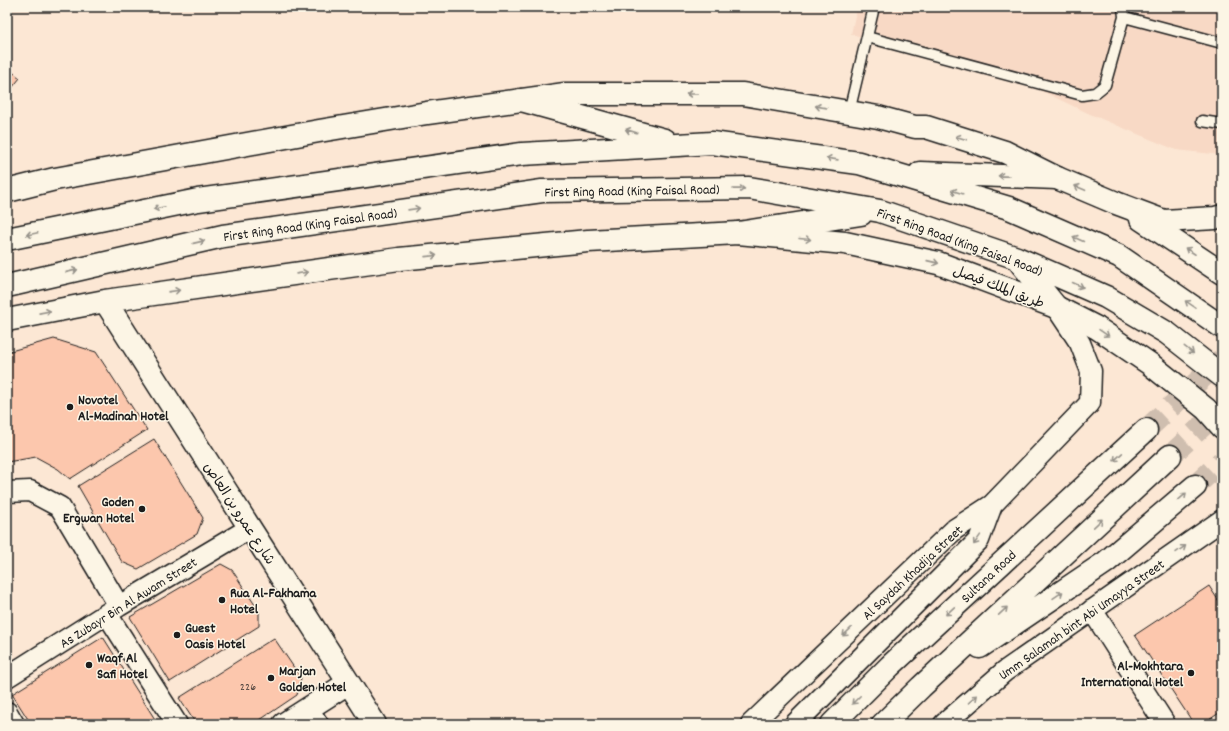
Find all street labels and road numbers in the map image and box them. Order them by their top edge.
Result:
street label: First Ring Road (King Faisal Road) [544,180,720,204]
street label: First Ring Road (King Faisal Road) [222,204,399,248]
street label: First Ring Road (King Faisal Road) [874,204,1045,282]
street label: طريق الملك فيصل [950,261,1047,314]
street label: شارع عمرو بن العاص [198,459,279,569]
street label: Al Saydah Khadija Street [858,521,968,626]
street label: Sultana Road [957,546,1022,609]
street label: As Zubayr Bin Al Awam Street [56,553,202,654]
street label: Umm Salamah bint Abi Umayya Street [995,555,1169,686]

